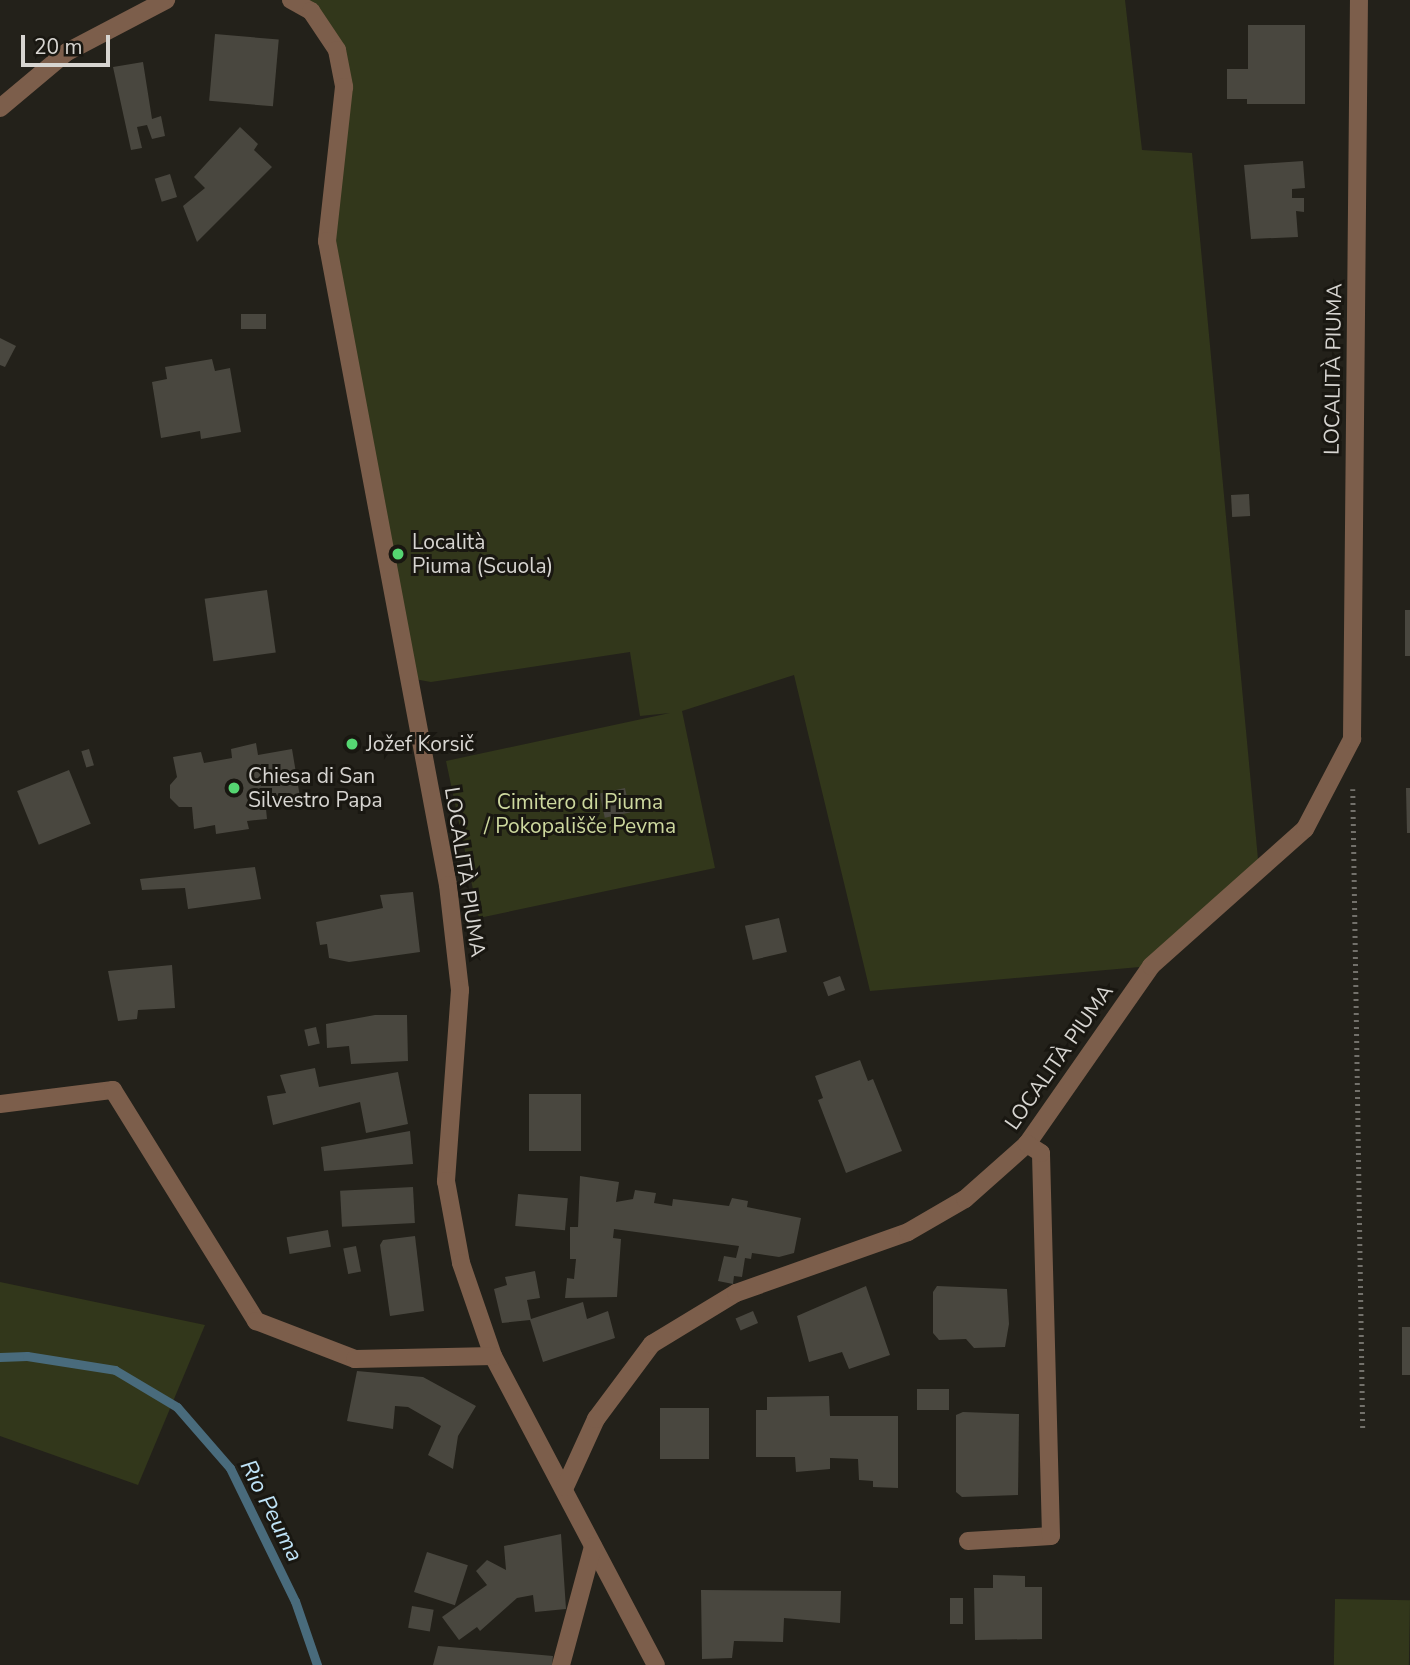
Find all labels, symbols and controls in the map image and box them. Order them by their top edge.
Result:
scale bar [24,21,114,65]
text: 20 m [34,33,83,61]
street label: LOCALITÀ PIUMA [1319,283,1347,455]
place label: Località Piuma (Scuola) [412,529,553,579]
marker: Località Piuma (Scuola) [390,546,406,562]
place label: Jožef Korsič [366,731,474,757]
marker: Jožef Korsič [344,736,360,752]
place label: Chiesa di San Silvestro Papa [248,763,383,813]
marker: Chiesa di San Silvestro Papa [226,780,242,796]
street label: LOCALITÀ PIUMA [439,785,491,959]
park label: Cimitero di Piuma / Pokopališče Pevma [484,789,676,839]
street label: LOCALITÀ PIUMA [999,980,1119,1134]
water label: Rio Peuma [234,1456,308,1566]

